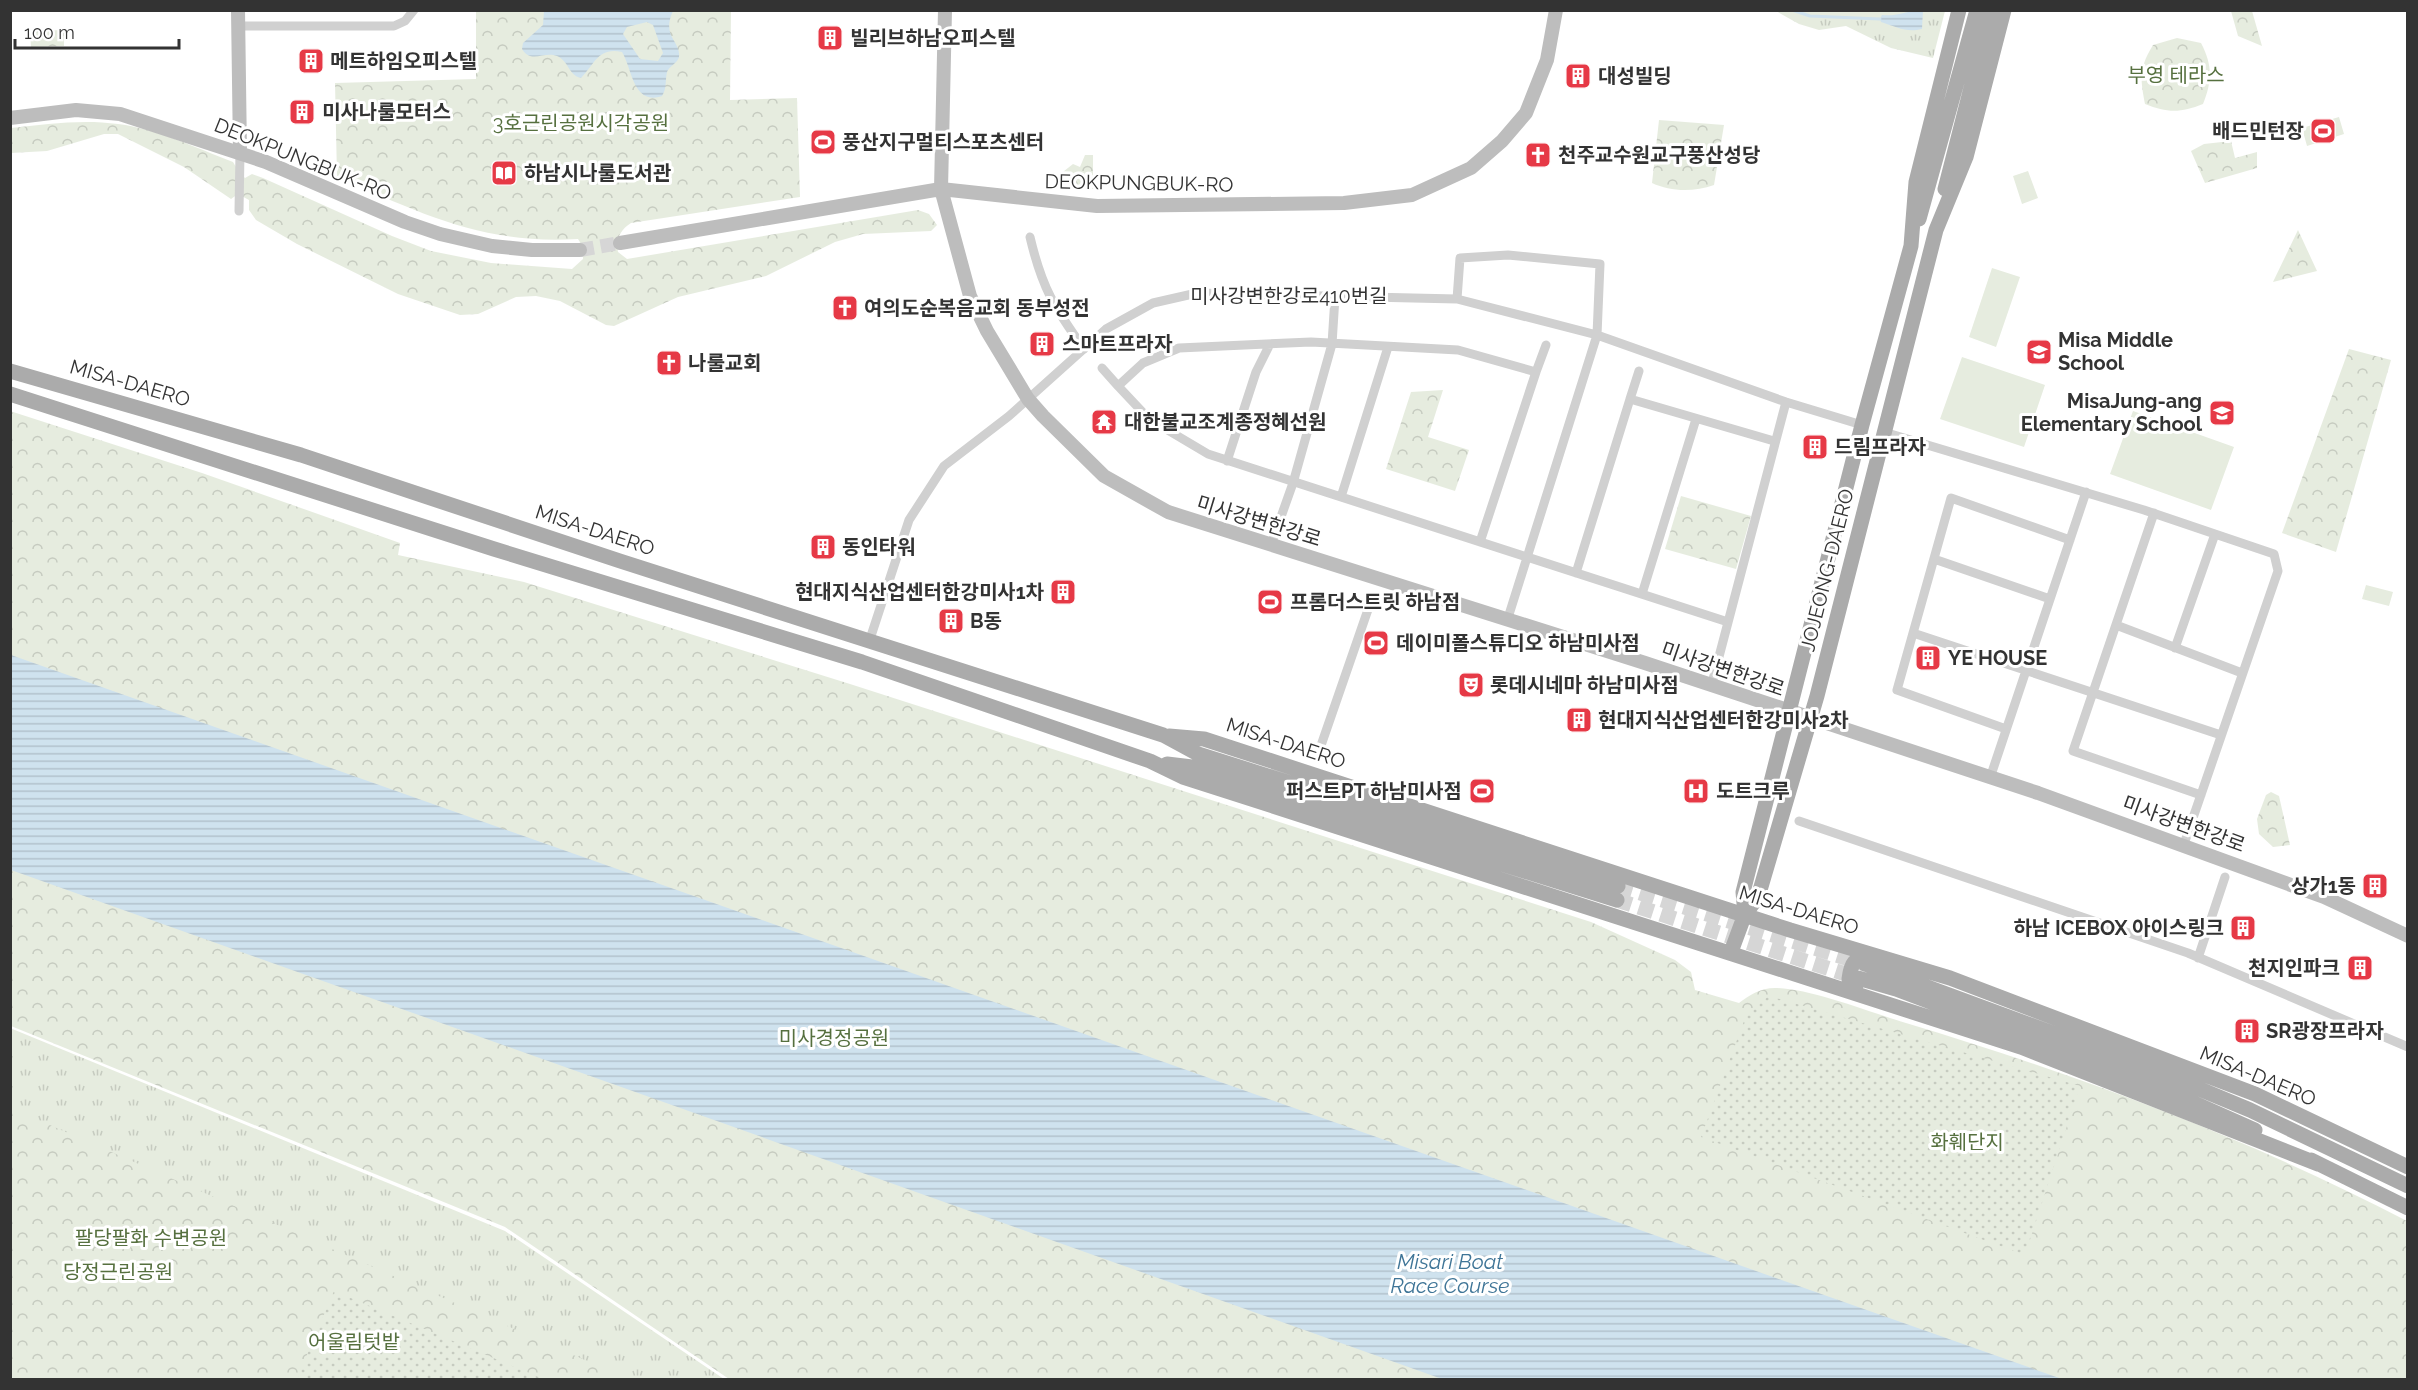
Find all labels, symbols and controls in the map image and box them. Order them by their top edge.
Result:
scale bar [15,12,178,50]
text: 100 m [24,22,75,43]
building icon: 빌리브하남오피스텔 [815,23,845,53]
place label: 빌리브하남오피스텔 [850,26,1016,50]
building icon: 메트하임오피스텔 [296,46,326,76]
place label: 메트하임오피스텔 [330,49,477,73]
building icon: 대성빌딩 [1563,61,1593,91]
park label: 부영 테라스 [2127,63,2225,87]
place label: 대성빌딩 [1598,64,1672,88]
building icon: 미사나룰모터스 [287,97,317,127]
place label: 미사나룰모터스 [322,100,451,124]
park label: 3호근린공원시각공원 [493,111,669,135]
street label: DEOKPUNGBUK-RO [211,113,395,205]
sports icon: 배드민턴장 [2308,116,2338,146]
place label: 배드민턴장 [2212,119,2304,143]
sports icon: 풍산지구멀티스포츠센터 [808,127,838,157]
place label: 풍산지구멀티스포츠센터 [842,130,1044,154]
church icon: 천주교수원교구풍산성당 [1523,140,1553,170]
place label: 천주교수원교구풍산성당 [1558,143,1760,167]
library icon: 하남시나룰도서관 [489,158,519,188]
place label: 하남시나룰도서관 [524,161,672,185]
street label: DEOKPUNGBUK-RO [1044,169,1234,197]
street label: 미사강변한강로410번길 [1190,284,1388,308]
church icon: 여의도순복음교회 동부성전 [830,293,860,323]
place label: 여의도순복음교회 동부성전 [864,296,1090,320]
place label: Misa Middle School [2058,328,2173,375]
building icon: 스마트프라자 [1027,329,1057,359]
place label: 스마트프라자 [1062,332,1173,356]
school or university icon: Misa Middle School [2024,337,2054,367]
church icon: 나룰교회 [654,348,684,378]
place label: 나룰교회 [688,351,762,375]
street label: MISA-DAERO [67,354,193,412]
place label: MisaJung-ang Elementary School [2021,389,2203,436]
school or university icon: MisaJung-ang Elementary School [2207,398,2237,428]
temple icon: 대한불교조계종정혜선원 [1089,407,1119,437]
place label: 대한불교조계종정혜선원 [1124,410,1326,434]
building icon: 드림프라자 [1800,432,1830,462]
place label: 드림프라자 [1834,435,1927,459]
street label: JOJEONG-DAERO [1795,486,1859,654]
street label: 미사강변한강로 [1194,491,1324,551]
street label: MISA-DAERO [532,499,658,561]
building icon: 동인타워 [808,532,838,562]
place label: 동인타워 [842,535,916,559]
building icon: 현대지식산업센터한강미사1차 [1048,577,1078,607]
place label: 현대지식산업센터한강미사1차 [795,580,1045,604]
sports icon: 프롬더스트릿 하남점 [1255,587,1285,617]
place label: 프롬더스트릿 하남점 [1290,590,1460,614]
building icon: B동 [936,606,966,636]
place label: B동 [970,609,1002,633]
sports icon: 데이미폴스튜디오 하남미사점 [1361,628,1391,658]
place label: 데이미폴스튜디오 하남미사점 [1396,631,1640,655]
street label: 미사강변한강로 [1658,637,1788,701]
building icon: YE HOUSE [1913,643,1943,673]
place label: YE HOUSE [1948,646,2047,670]
theatre icon: 롯데시네마 하남미사점 [1456,670,1486,700]
place label: 롯데시네마 하남미사점 [1490,673,1679,697]
building icon: 현대지식산업센터한강미사2차 [1564,705,1594,735]
place label: 현대지식산업센터한강미사2차 [1598,708,1849,732]
street label: MISA-DAERO [1223,712,1349,774]
sports icon: 퍼스트PT 하남미사점 [1467,776,1497,806]
hospital icon: 도트크루 [1681,776,1711,806]
place label: 퍼스트PT 하남미사점 [1286,779,1462,803]
place label: 도트크루 [1716,779,1790,803]
street label: 미사강변한강로 [2119,791,2249,857]
building icon: 상가1동 [2360,871,2390,901]
place label: 상가1동 [2291,874,2356,898]
street label: MISA-DAERO [1736,880,1862,940]
building icon: 하남 ICEBOX 아이스링크 [2228,913,2258,943]
place label: 하남 ICEBOX 아이스링크 [2013,916,2224,940]
building icon: 천지인파크 [2345,953,2375,983]
place label: 천지인파크 [2248,956,2340,980]
building icon: SR광장프라자 [2232,1016,2262,1046]
place label: SR광장프라자 [2266,1019,2384,1043]
park label: 미사경정공원 [779,1026,889,1050]
street label: MISA-DAERO [2196,1041,2320,1111]
park label: 화훼단지 [1930,1130,2004,1154]
park label: 팔당팔화 수변공원 [75,1226,227,1250]
water label: Misari Boat Race Course [1391,1249,1509,1298]
park label: 당정근린공원 [63,1260,173,1284]
park label: 어울림텃밭 [308,1330,400,1354]

